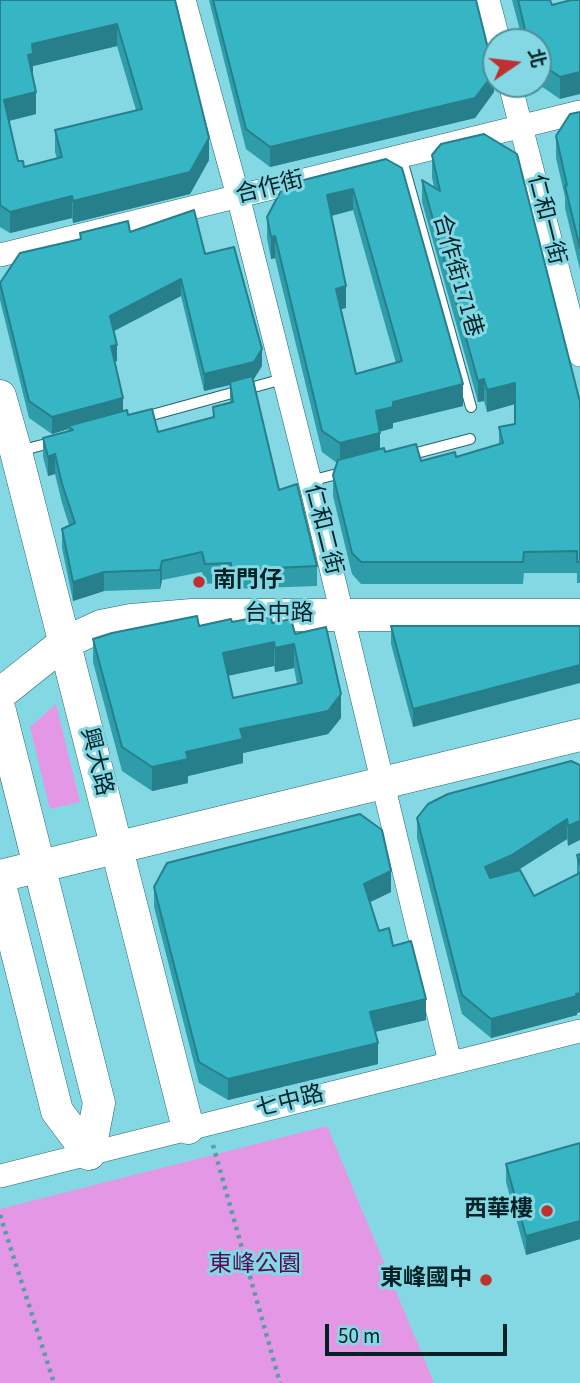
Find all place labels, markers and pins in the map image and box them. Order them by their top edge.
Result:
place label: 南門仔 [213,568,282,596]
marker: 南門仔 [191,574,207,590]
place label: 西華樓 [464,1197,533,1225]
marker: 西華樓 [539,1203,555,1219]
place label: 東峰國中 [380,1266,472,1294]
marker: 東峰國中 [478,1272,494,1288]

